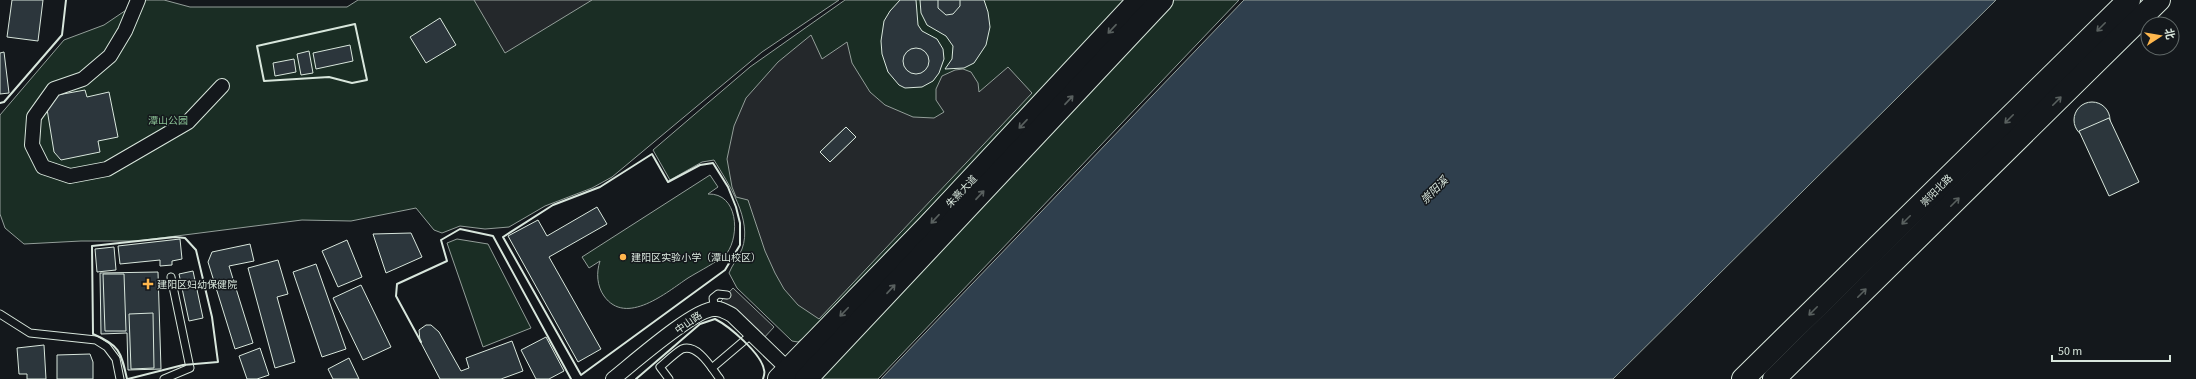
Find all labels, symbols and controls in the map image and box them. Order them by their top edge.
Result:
north arrow [2140,16,2180,56]
one-way arrow [2096,22,2106,32]
one-way arrow [1108,23,1117,33]
text: 北 [2161,27,2178,41]
one-way arrow [1064,95,1073,105]
one-way arrow [2052,96,2062,105]
park label: 潭山公园 [148,114,188,128]
one-way arrow [2004,114,2014,123]
one-way arrow [1019,118,1028,129]
street label: 朱熹大道 [943,172,980,211]
street label: 崇阳北路 [1918,172,1956,210]
water label: 崇阳溪 [1417,173,1452,207]
one-way arrow [975,189,984,200]
one-way arrow [1950,197,1960,207]
one-way arrow [930,214,940,224]
one-way arrow [1901,215,1911,224]
place label: 建阳区实验小学（潭山校区） [631,251,761,265]
marker: 建阳区实验小学（潭山校区） [618,252,628,262]
marker: 建阳区妇幼保健院 [142,278,154,290]
place label: 建阳区妇幼保健院 [157,278,237,292]
one-way arrow [886,284,895,294]
one-way arrow [1857,288,1867,298]
one-way arrow [1808,306,1818,316]
one-way arrow [839,307,849,317]
street label: 中山路 [672,308,705,337]
scale bar [2052,337,2170,363]
text: 50 m [2058,343,2082,360]

